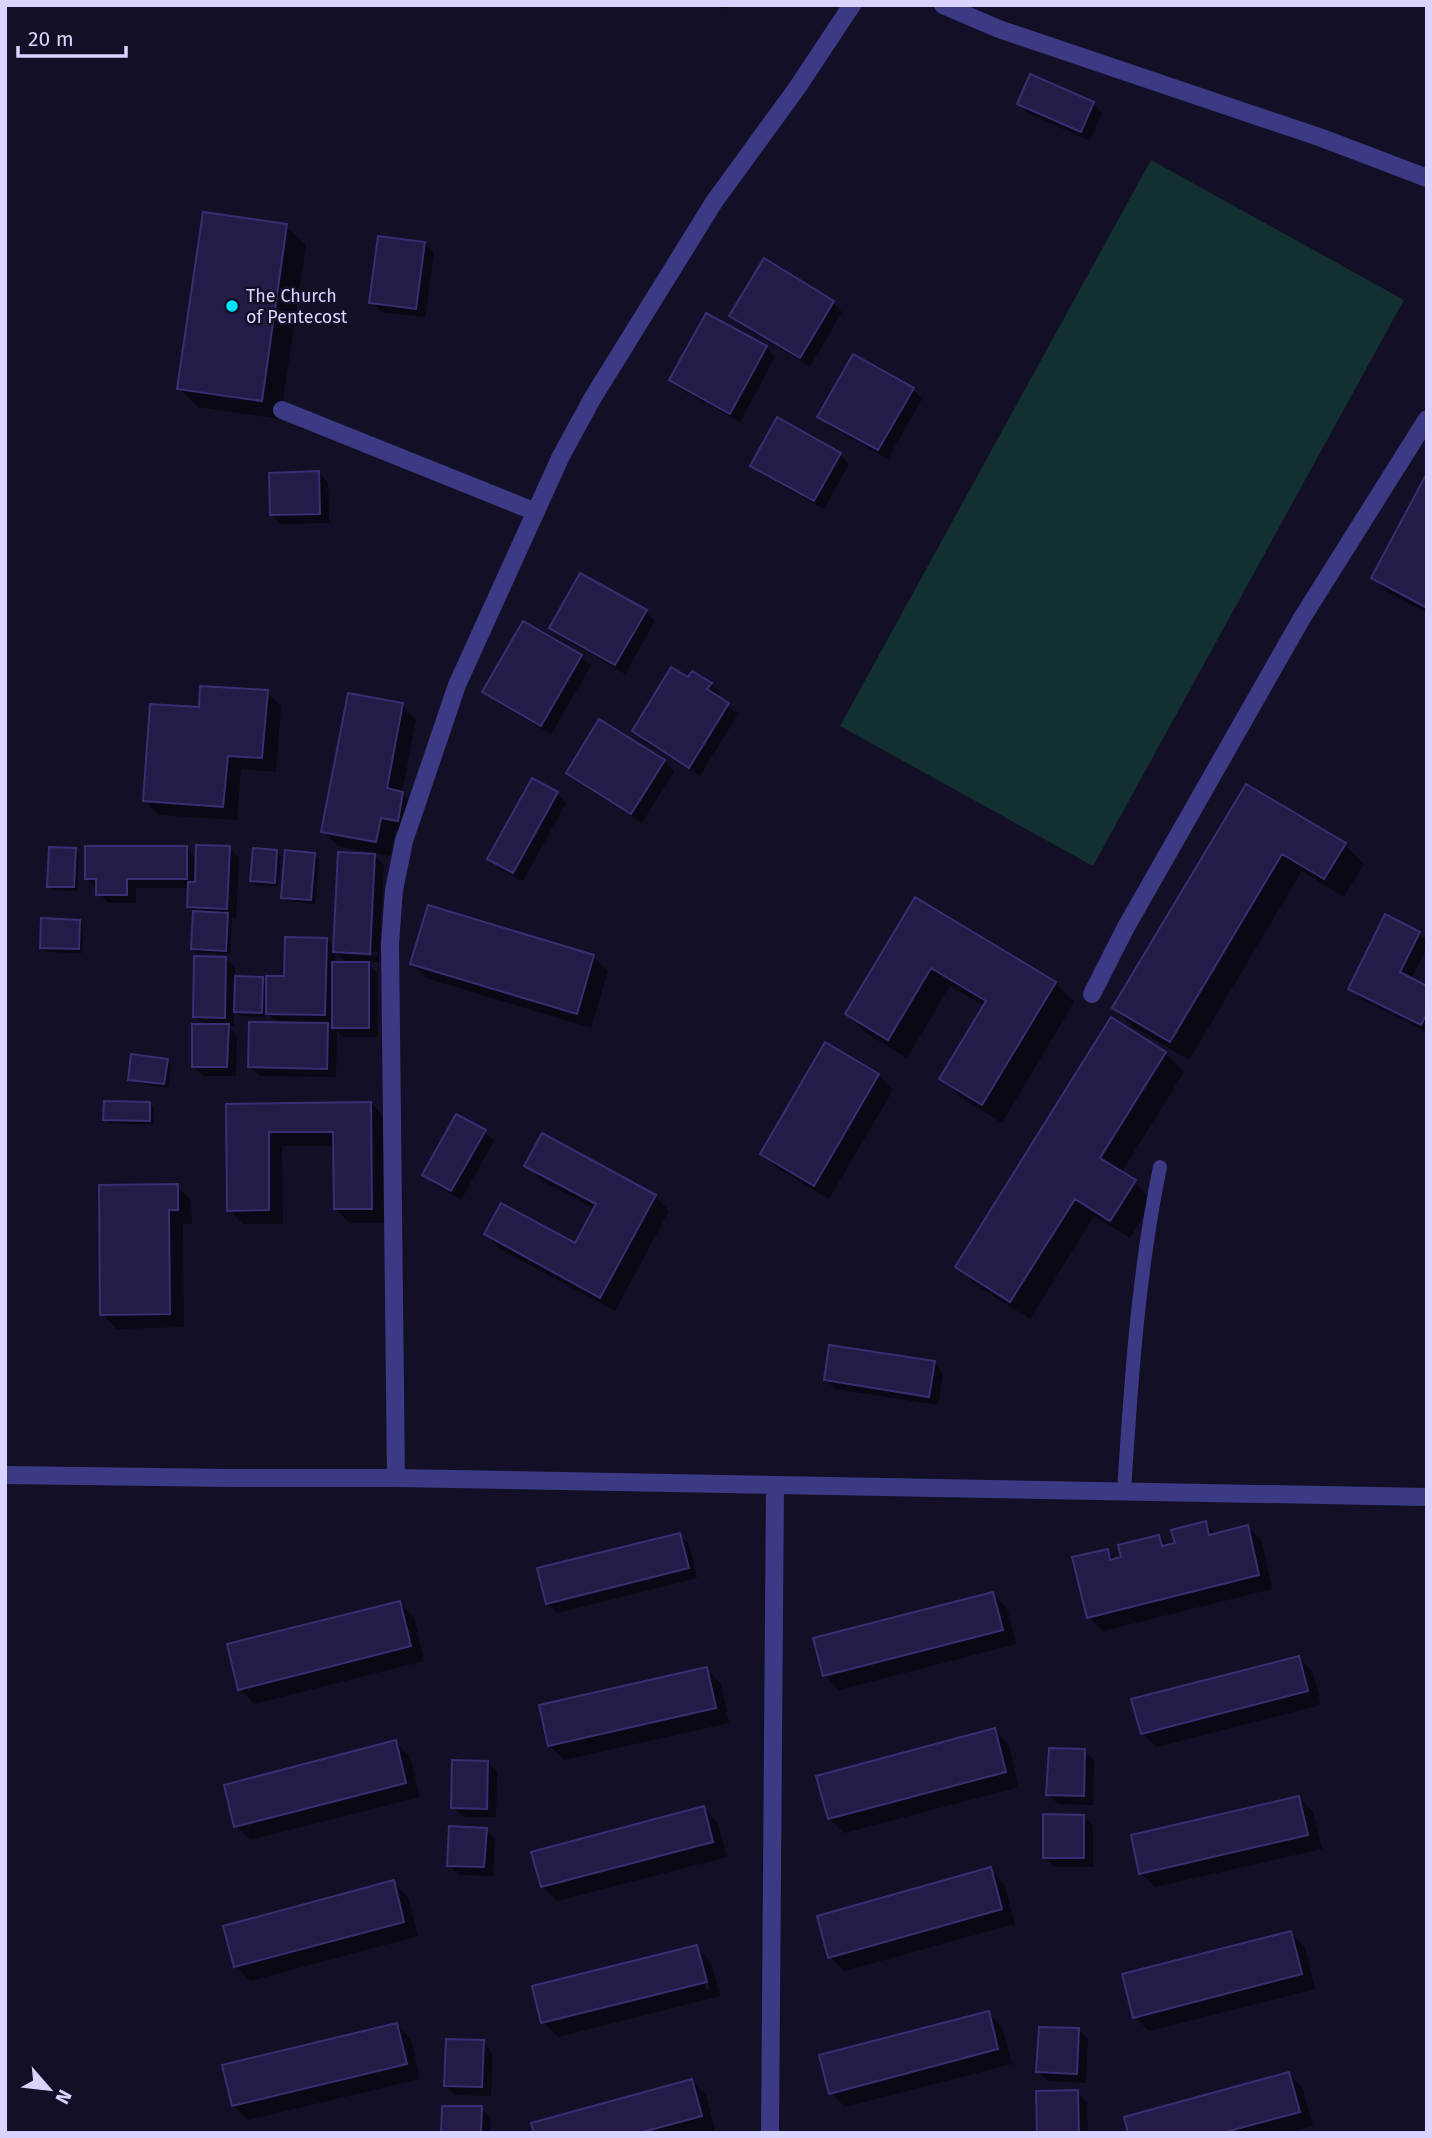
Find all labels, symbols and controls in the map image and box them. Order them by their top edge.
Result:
scale bar [18,14,126,58]
text: 20 m [28,26,74,52]
place label: The Church of Pentecost [246,285,348,328]
marker: The Church of Pentecost [224,298,240,314]
north arrow [14,2054,84,2124]
text: N [50,2086,77,2108]

